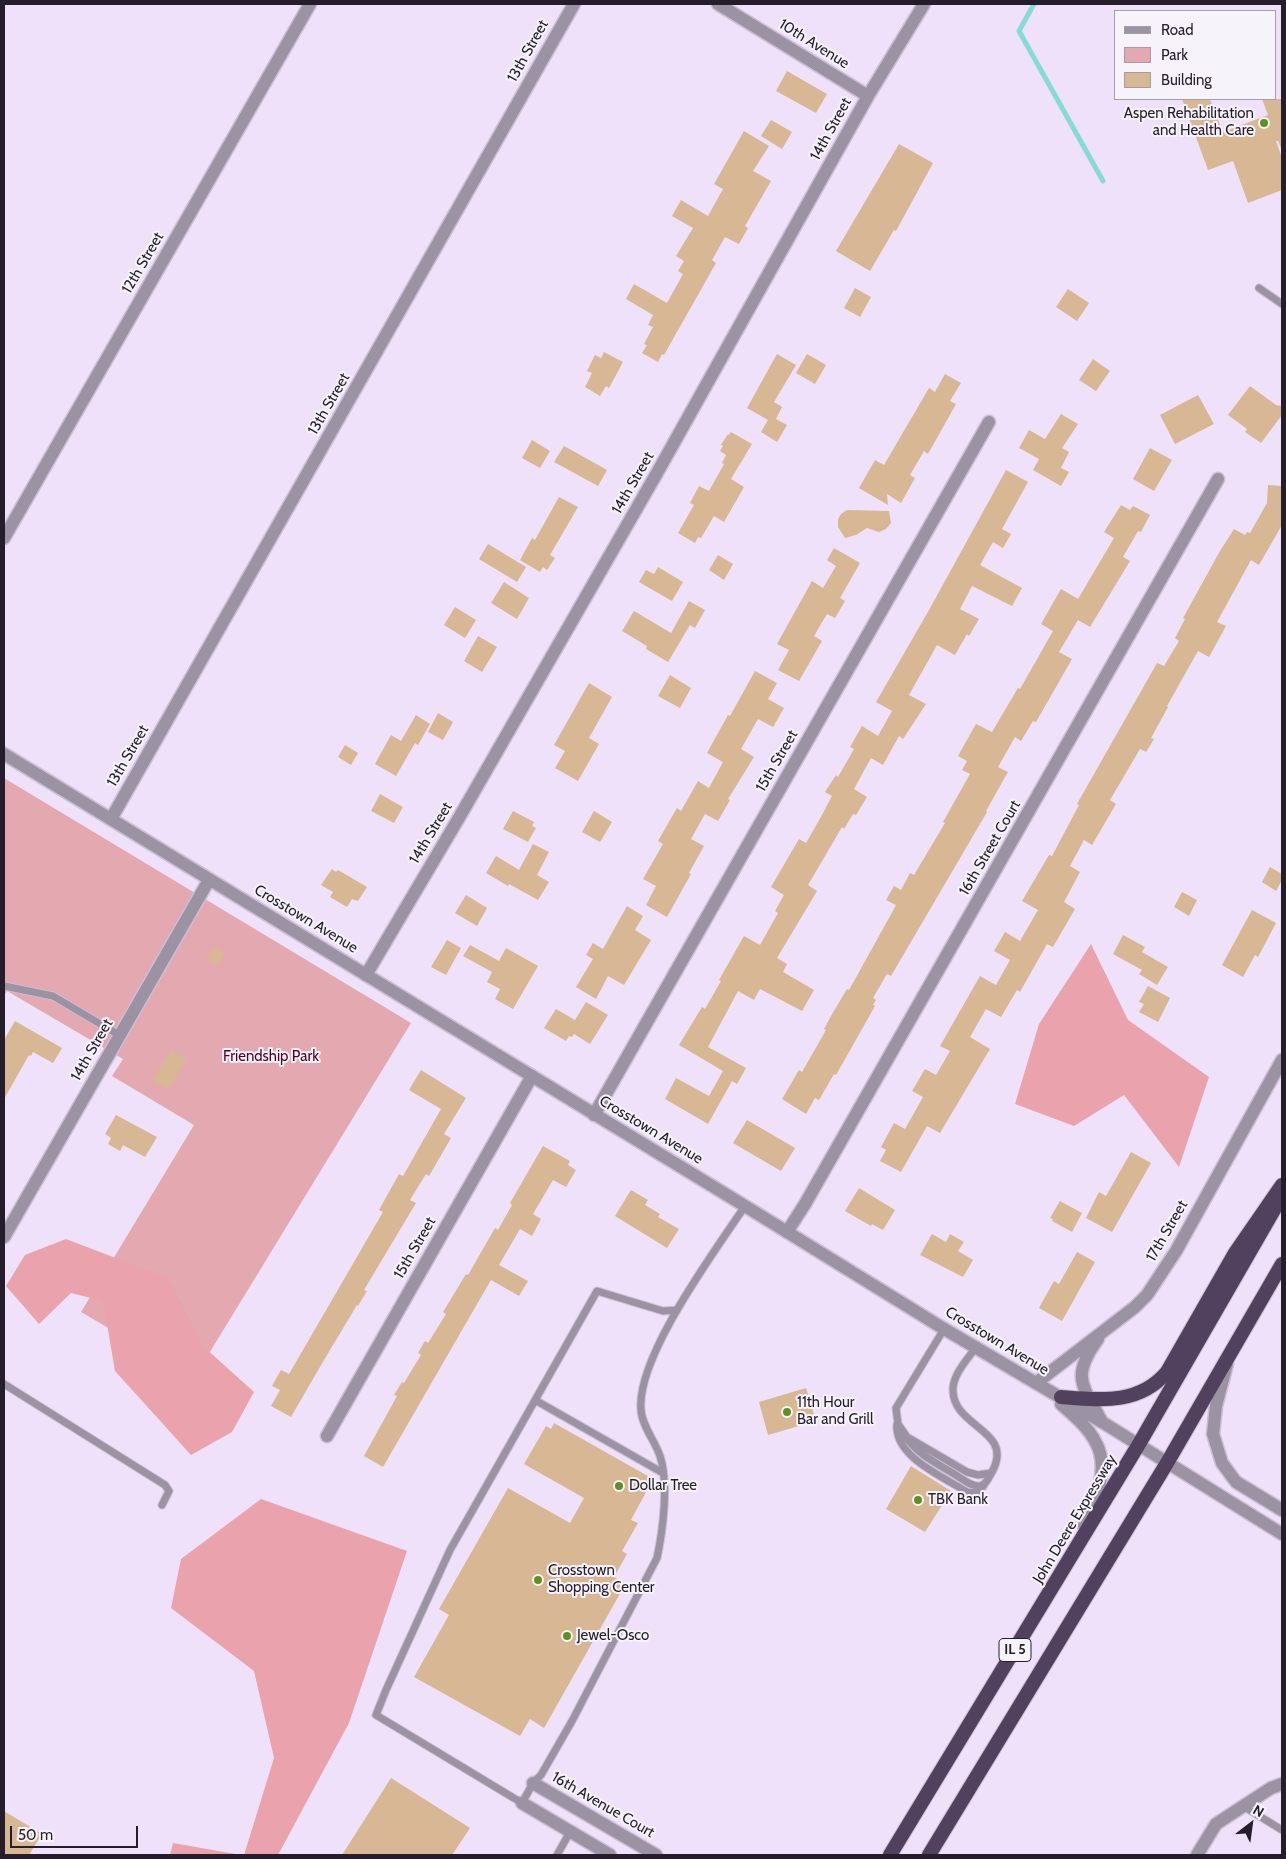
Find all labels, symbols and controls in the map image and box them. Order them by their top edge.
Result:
legend [1114,10,1276,100]
street label: 10th Avenue [776,15,852,73]
street label: 13th Street [504,17,552,85]
text: Road [1161,21,1194,39]
text: Park [1161,46,1188,64]
text: Building [1161,71,1212,89]
street label: 14th Street [806,95,856,163]
place label: Aspen Rehabilitation and Health Care [1124,105,1254,140]
marker: Aspen Rehabilitation and Health Care [1258,117,1270,129]
street label: 12th Street [118,229,168,297]
street label: 13th Street [304,370,354,438]
street label: 14th Street [608,449,658,517]
street label: 13th Street [103,722,153,790]
street label: 15th Street [752,727,802,795]
street label: 16th Street Court [955,797,1025,899]
street label: 14th Street [406,799,456,867]
street label: Crosstown Avenue [251,881,361,957]
street label: 14th Street [67,1016,117,1084]
park label: Friendship Park [223,1048,319,1066]
street label: Crosstown Avenue [596,1092,706,1168]
street label: 17th Street [1142,1197,1192,1265]
street label: 15th Street [390,1214,440,1282]
street label: Crosstown Avenue [942,1303,1052,1379]
place label: 11th Hour Bar and Grill [797,1394,874,1429]
marker: 11th Hour Bar and Grill [781,1406,793,1418]
street label: John Deere Expressway [1029,1451,1121,1587]
place label: Dollar Tree [629,1477,697,1495]
marker: Dollar Tree [613,1480,625,1492]
place label: TBK Bank [928,1491,988,1509]
marker: TBK Bank [912,1494,924,1506]
place label: Crosstown Shopping Center [548,1562,655,1597]
marker: Crosstown Shopping Center [532,1574,544,1586]
place label: Jewel-Osco [577,1627,649,1645]
marker: Jewel-Osco [561,1630,573,1642]
road number: IL 5 [999,1638,1031,1662]
street label: 16th Avenue Court [548,1768,658,1842]
north arrow [1226,1799,1276,1849]
text: N [1250,1801,1267,1821]
scale bar [12,1816,140,1848]
text: 50 m [18,1826,53,1844]

